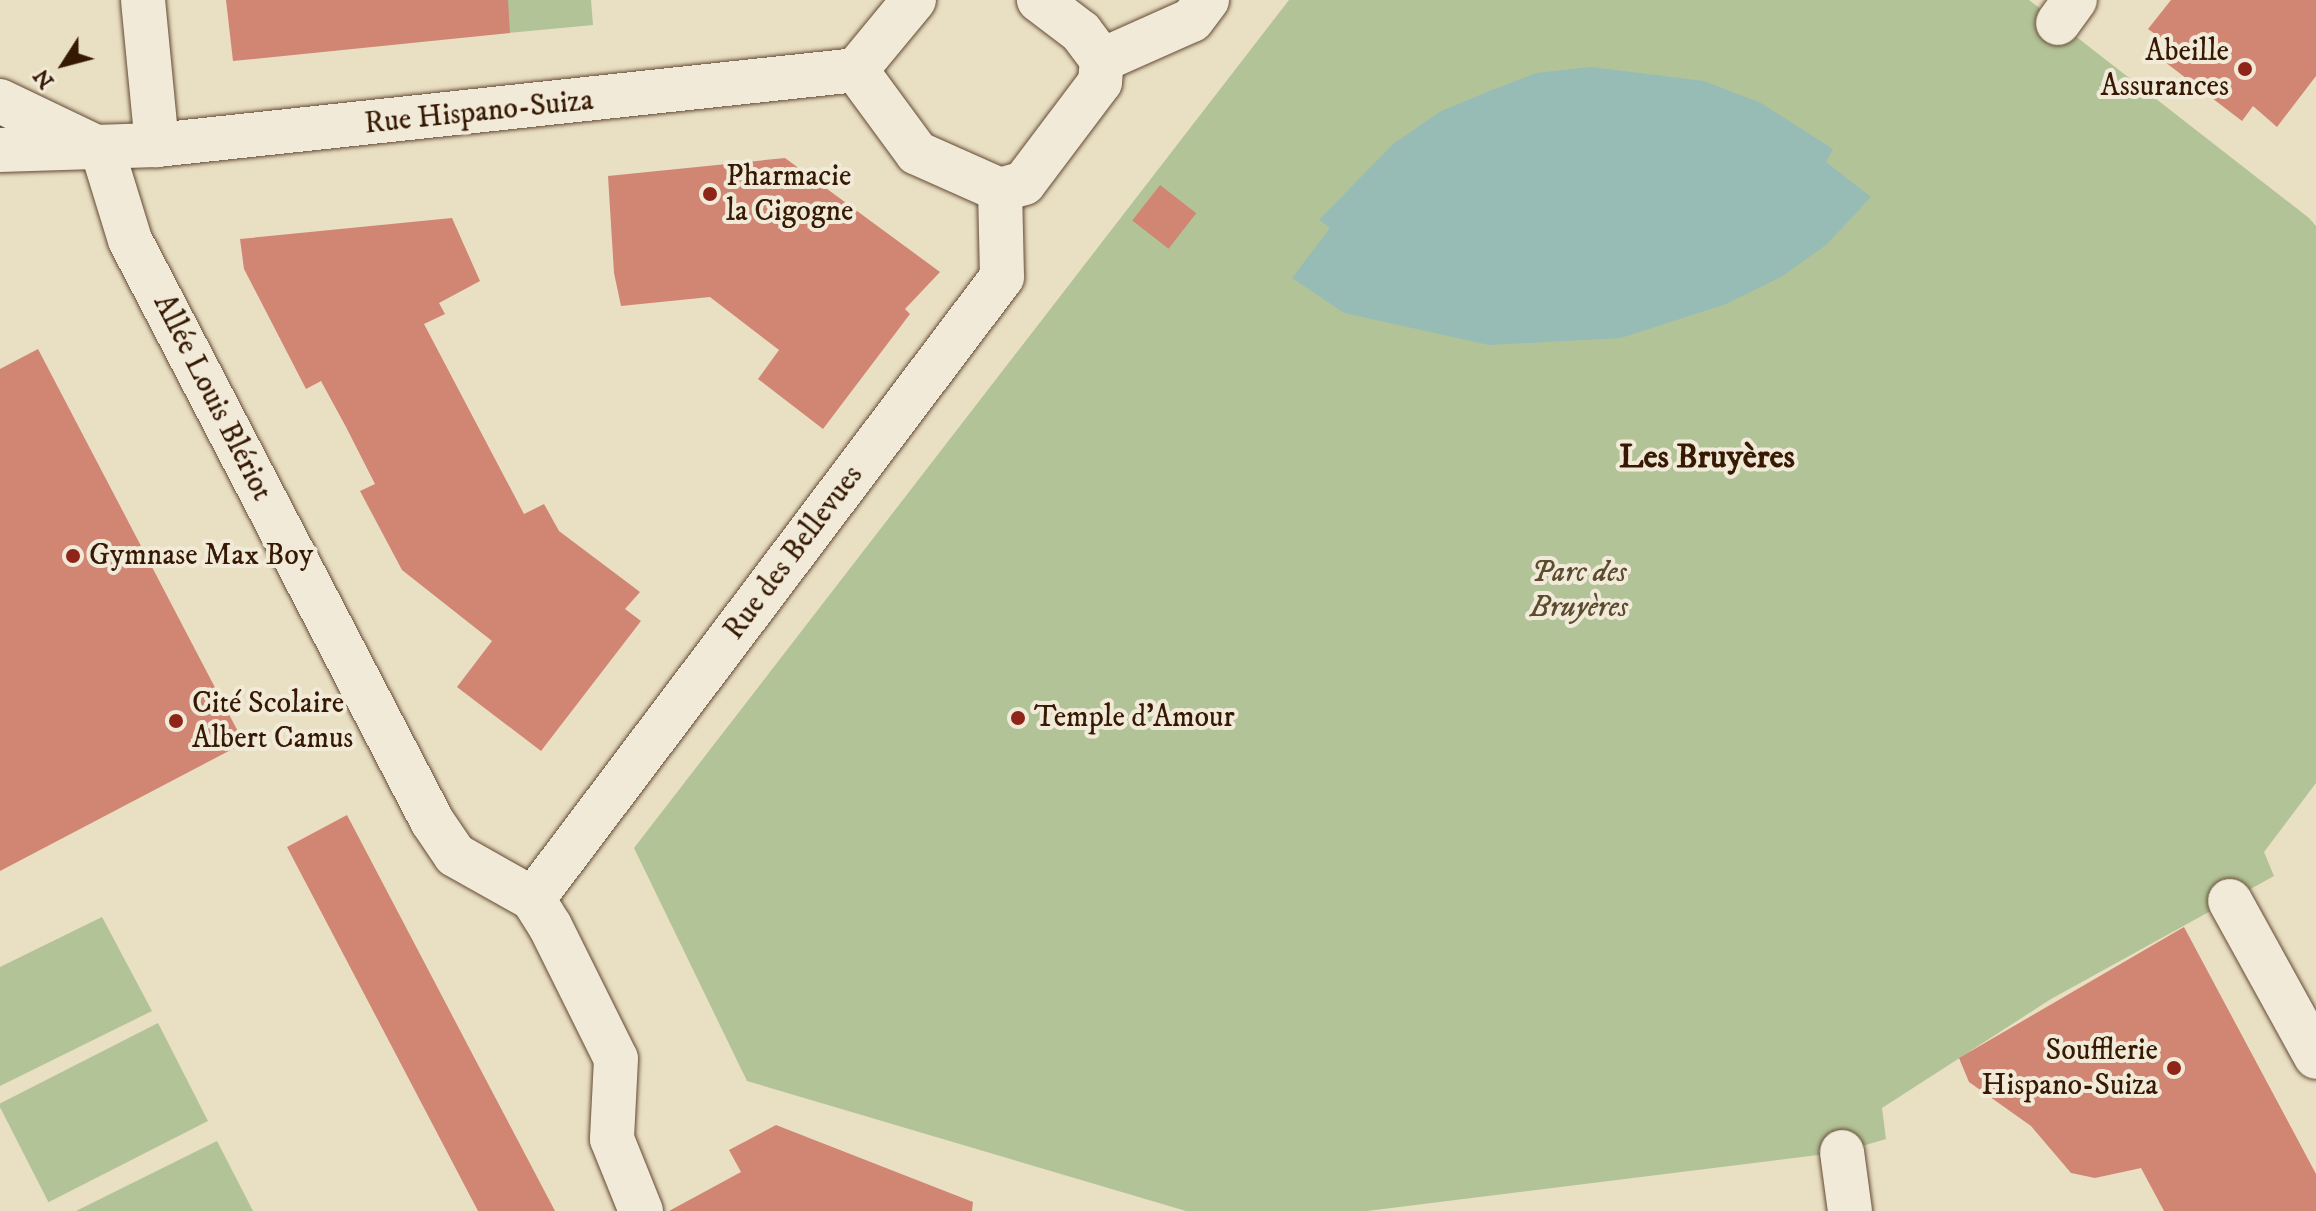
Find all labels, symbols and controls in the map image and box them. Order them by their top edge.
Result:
north arrow [24,24,104,104]
place label: Abeille Assurances [2101,34,2229,104]
marker: Abeille Assurances [2236,60,2254,78]
text: N [28,63,60,94]
street label: Rue Hispano-Suiza [363,83,595,143]
place label: Pharmacie la Cigogne [726,159,854,230]
marker: Pharmacie la Cigogne [701,185,719,203]
street label: Allée Louis Blériot [145,289,279,507]
district label: Les Bruyères [1619,438,1795,478]
street label: Rue des Bellevues [717,459,871,647]
place label: Gymnase Max Boy [89,538,313,574]
marker: Gymnase Max Boy [64,547,82,565]
park label: Parc des Bruyères [1530,555,1628,626]
place label: Cité Scolaire Albert Camus [192,686,353,756]
place label: Temple d'Amour [1034,700,1235,736]
marker: Temple d'Amour [1009,709,1027,727]
marker: Cité Scolaire Albert Camus [167,712,185,730]
place label: Soufflerie Hispano-Suiza [1981,1033,2158,1104]
marker: Soufflerie Hispano-Suiza [2165,1059,2183,1077]

